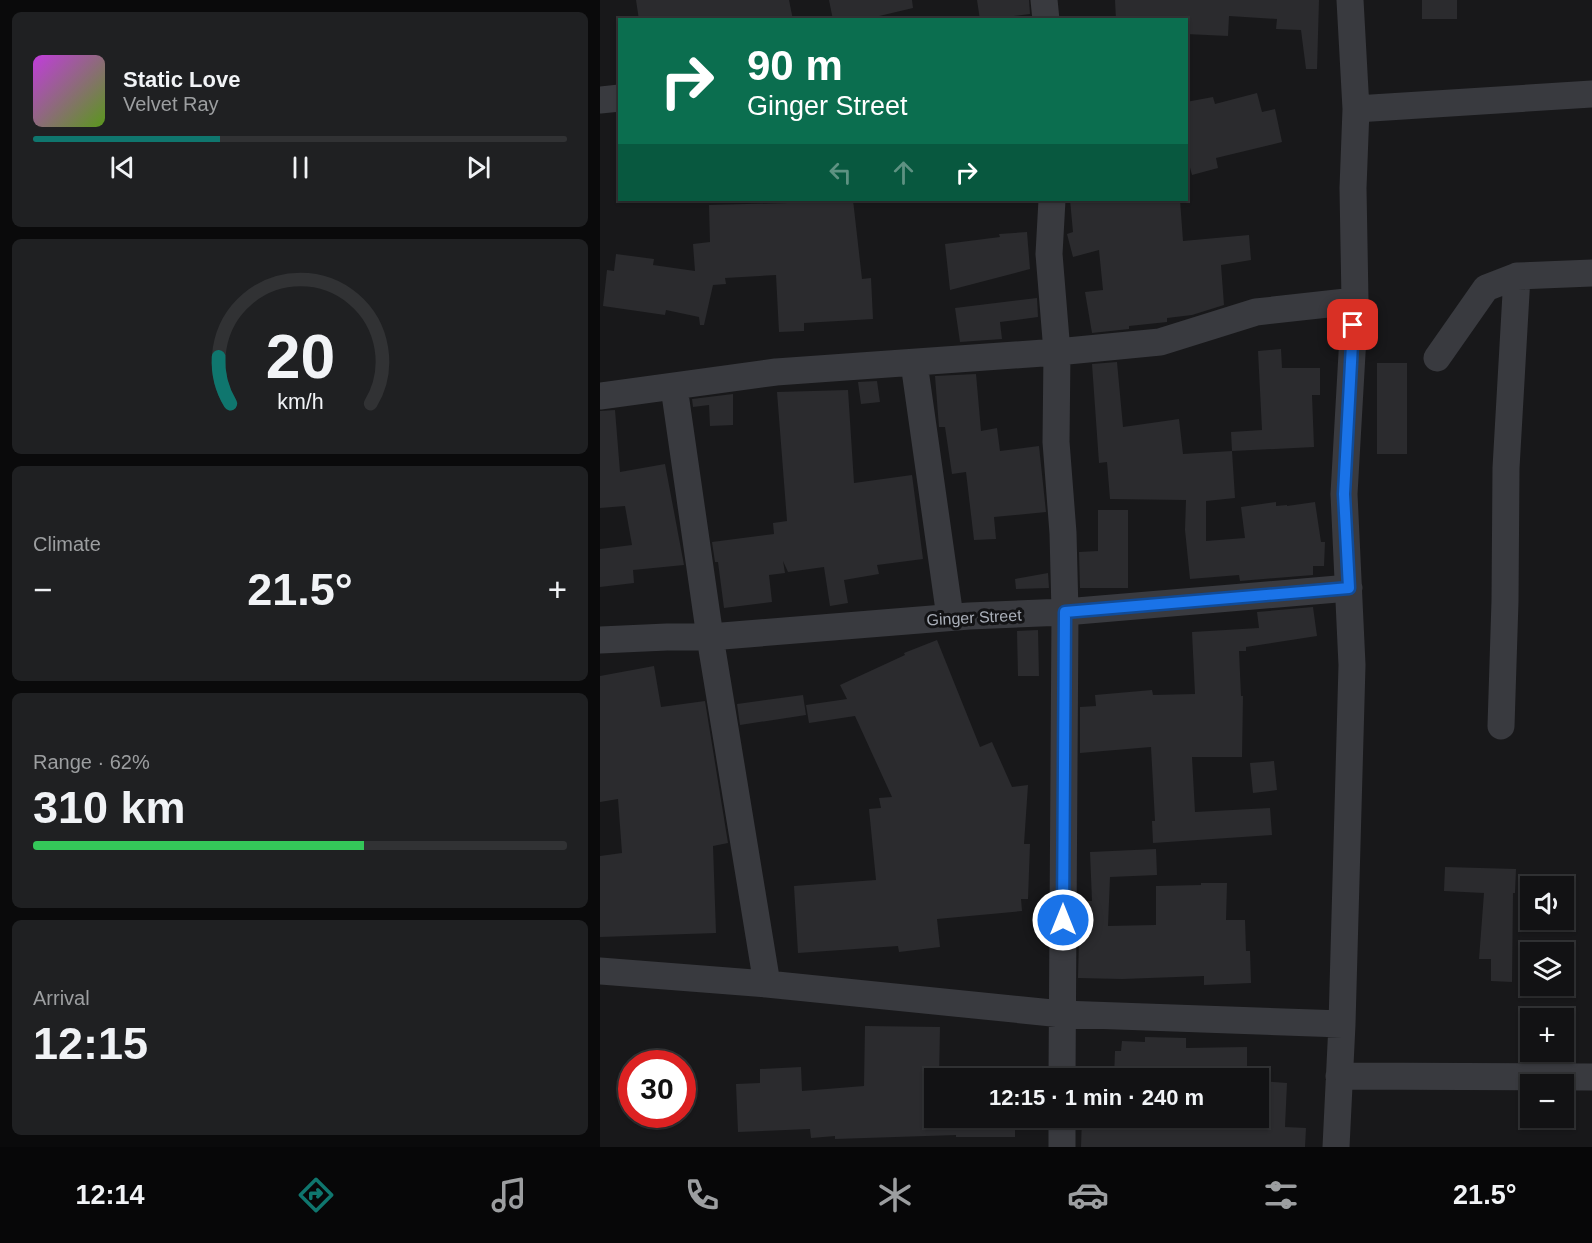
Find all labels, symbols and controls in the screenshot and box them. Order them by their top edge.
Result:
icon: right [648,42,726,120]
text: 90 m [747,42,843,89]
text: Static Love [123,67,240,92]
text: Ginger Street [747,91,908,121]
text: Velvet Ray [123,93,219,115]
icon: previous [106,151,139,184]
icon: pause [284,151,317,184]
icon: next [462,151,495,184]
icon: left [824,156,857,189]
icon: ahead [887,156,920,189]
icon: right [950,156,983,189]
pin [1327,299,1378,350]
icon: arrive [1336,308,1369,341]
text: 20 [265,322,335,391]
text: km/h [277,390,323,414]
text: Climate [33,533,101,555]
text: 21.5° [247,564,353,615]
text: − [33,571,52,608]
text: + [548,571,567,608]
street label: Ginger Street [926,606,1023,628]
text: Range · 62% [33,751,150,773]
text: 310 km [33,782,186,833]
map controls [1520,876,1574,1128]
button: sound [1520,876,1574,930]
position arrow [1031,888,1095,952]
button: layers [1520,942,1574,996]
text: Arrival [33,987,90,1009]
button: + [1520,1008,1574,1062]
text: 12:15 [33,1018,148,1069]
speed limit sign: 30 [618,1050,696,1128]
button: − [1520,1074,1574,1128]
text: 12:15 · 1 min · 240 m [989,1085,1204,1110]
icon: directions [295,1174,337,1216]
icon: music [488,1174,530,1216]
icon: phone [681,1174,723,1216]
icon: climate [874,1174,916,1216]
icon: car [1067,1174,1109,1216]
icon: filters [1260,1174,1302,1216]
text: 12:14 [75,1180,145,1210]
text: 21.5° [1453,1180,1516,1210]

